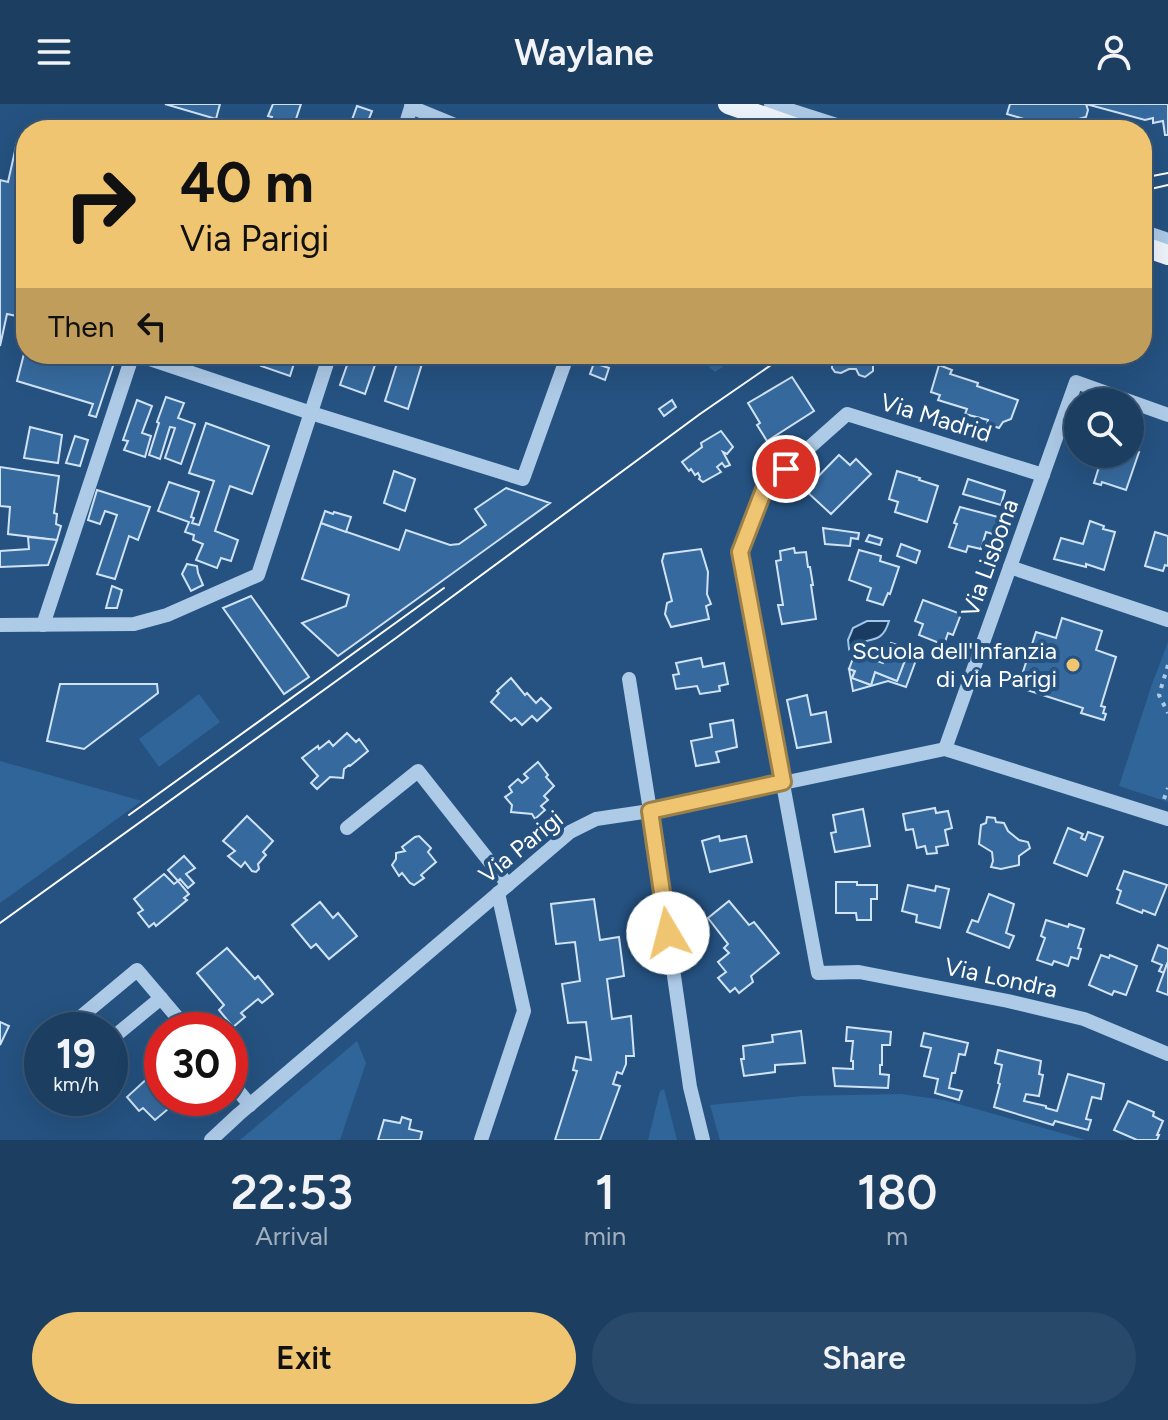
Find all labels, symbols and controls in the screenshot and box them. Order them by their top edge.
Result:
icon: menu [32,30,76,74]
icon: person [1092,30,1136,74]
text: Waylane [514,31,654,74]
text: 40 m [180,149,314,216]
icon: right [48,152,152,256]
text: Via Parigi [180,217,329,260]
icon: left [130,304,174,348]
text: Then [48,308,114,345]
street label: Via Madrid [877,387,995,448]
map controls [1064,388,1144,468]
button: search [1064,388,1144,468]
pin [752,435,820,503]
icon: arrive [764,447,808,491]
street label: Via Lisbona [955,495,1024,621]
place label: Scuola dell'Infanzia di via Parigi [852,636,1057,693]
marker: Scuola dell'Infanzia di via Parigi [1064,656,1082,674]
street label: Via Parigi [473,804,569,889]
position arrow [626,891,710,975]
street label: Via Londra [942,951,1060,1004]
speed limit sign: 30 [144,1012,248,1116]
text: 19 [56,1030,96,1078]
text: km/h [53,1072,99,1096]
text: 22:53 [231,1163,353,1221]
text: 1 [595,1163,615,1221]
text: 180 [857,1163,937,1221]
text: Arrival [255,1220,329,1252]
text: min [584,1220,626,1252]
text: m [886,1220,908,1252]
button: Exit [32,1312,576,1404]
button: Share [592,1312,1136,1404]

